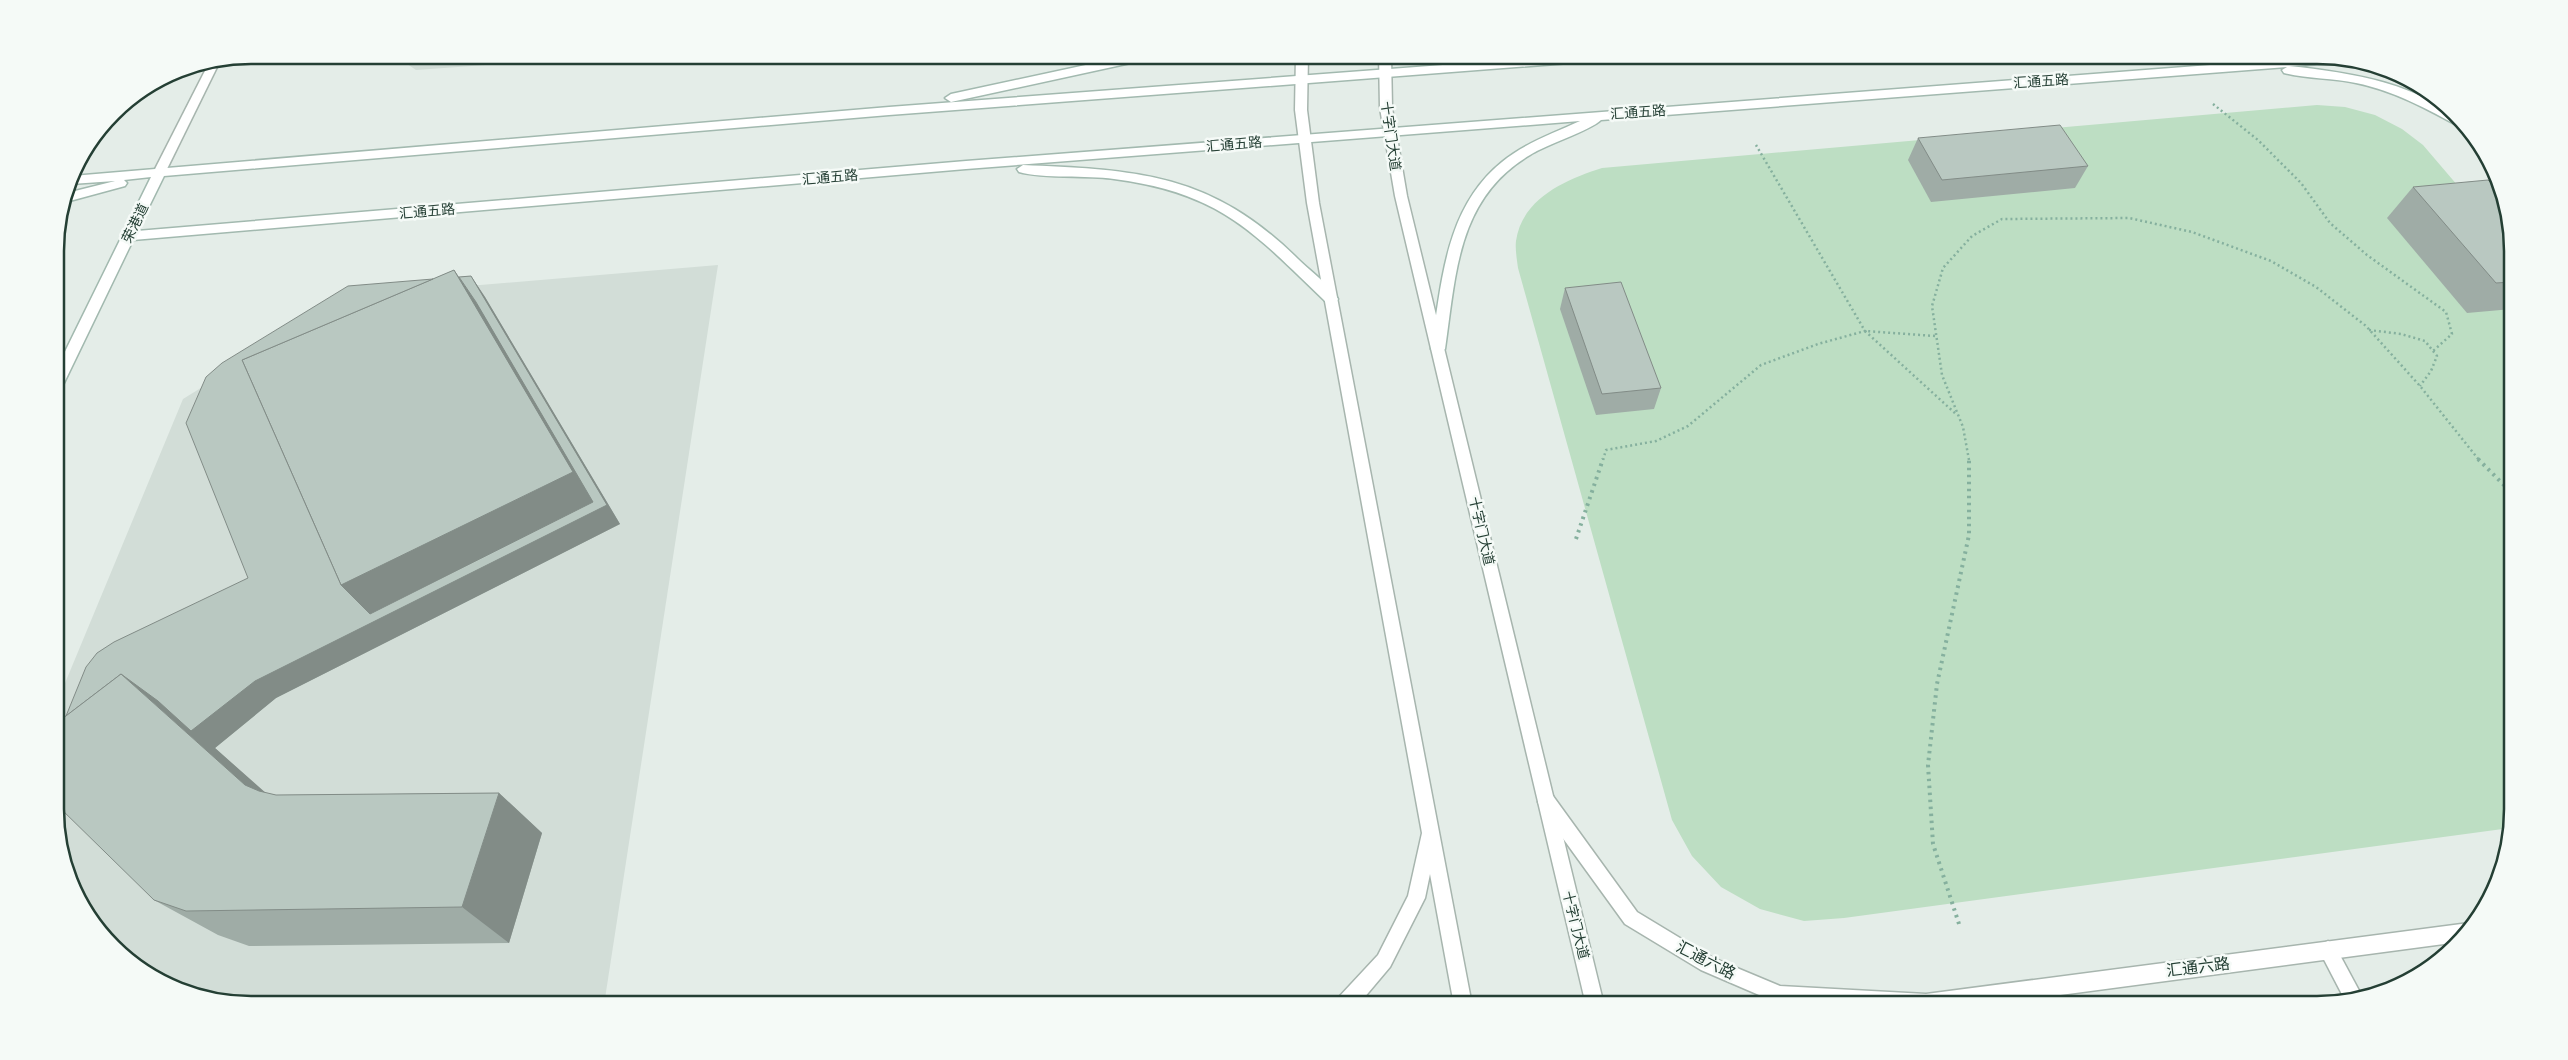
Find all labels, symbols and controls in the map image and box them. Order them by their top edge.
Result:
street label: 汇通五路 [2013,71,2069,91]
street label: 十字门大道 [1378,100,1404,172]
street label: 汇通五路 [1610,102,1666,122]
street label: 汇通五路 [1205,134,1263,154]
street label: 汇通五路 [801,167,859,187]
street label: 荣港道 [119,201,151,245]
street label: 汇通五路 [398,201,456,221]
street label: 十字门大道 [1466,495,1498,567]
street label: 十字门大道 [1560,889,1592,961]
street label: 汇通六路 [1673,937,1739,983]
street label: 汇通六路 [2165,954,2231,980]

